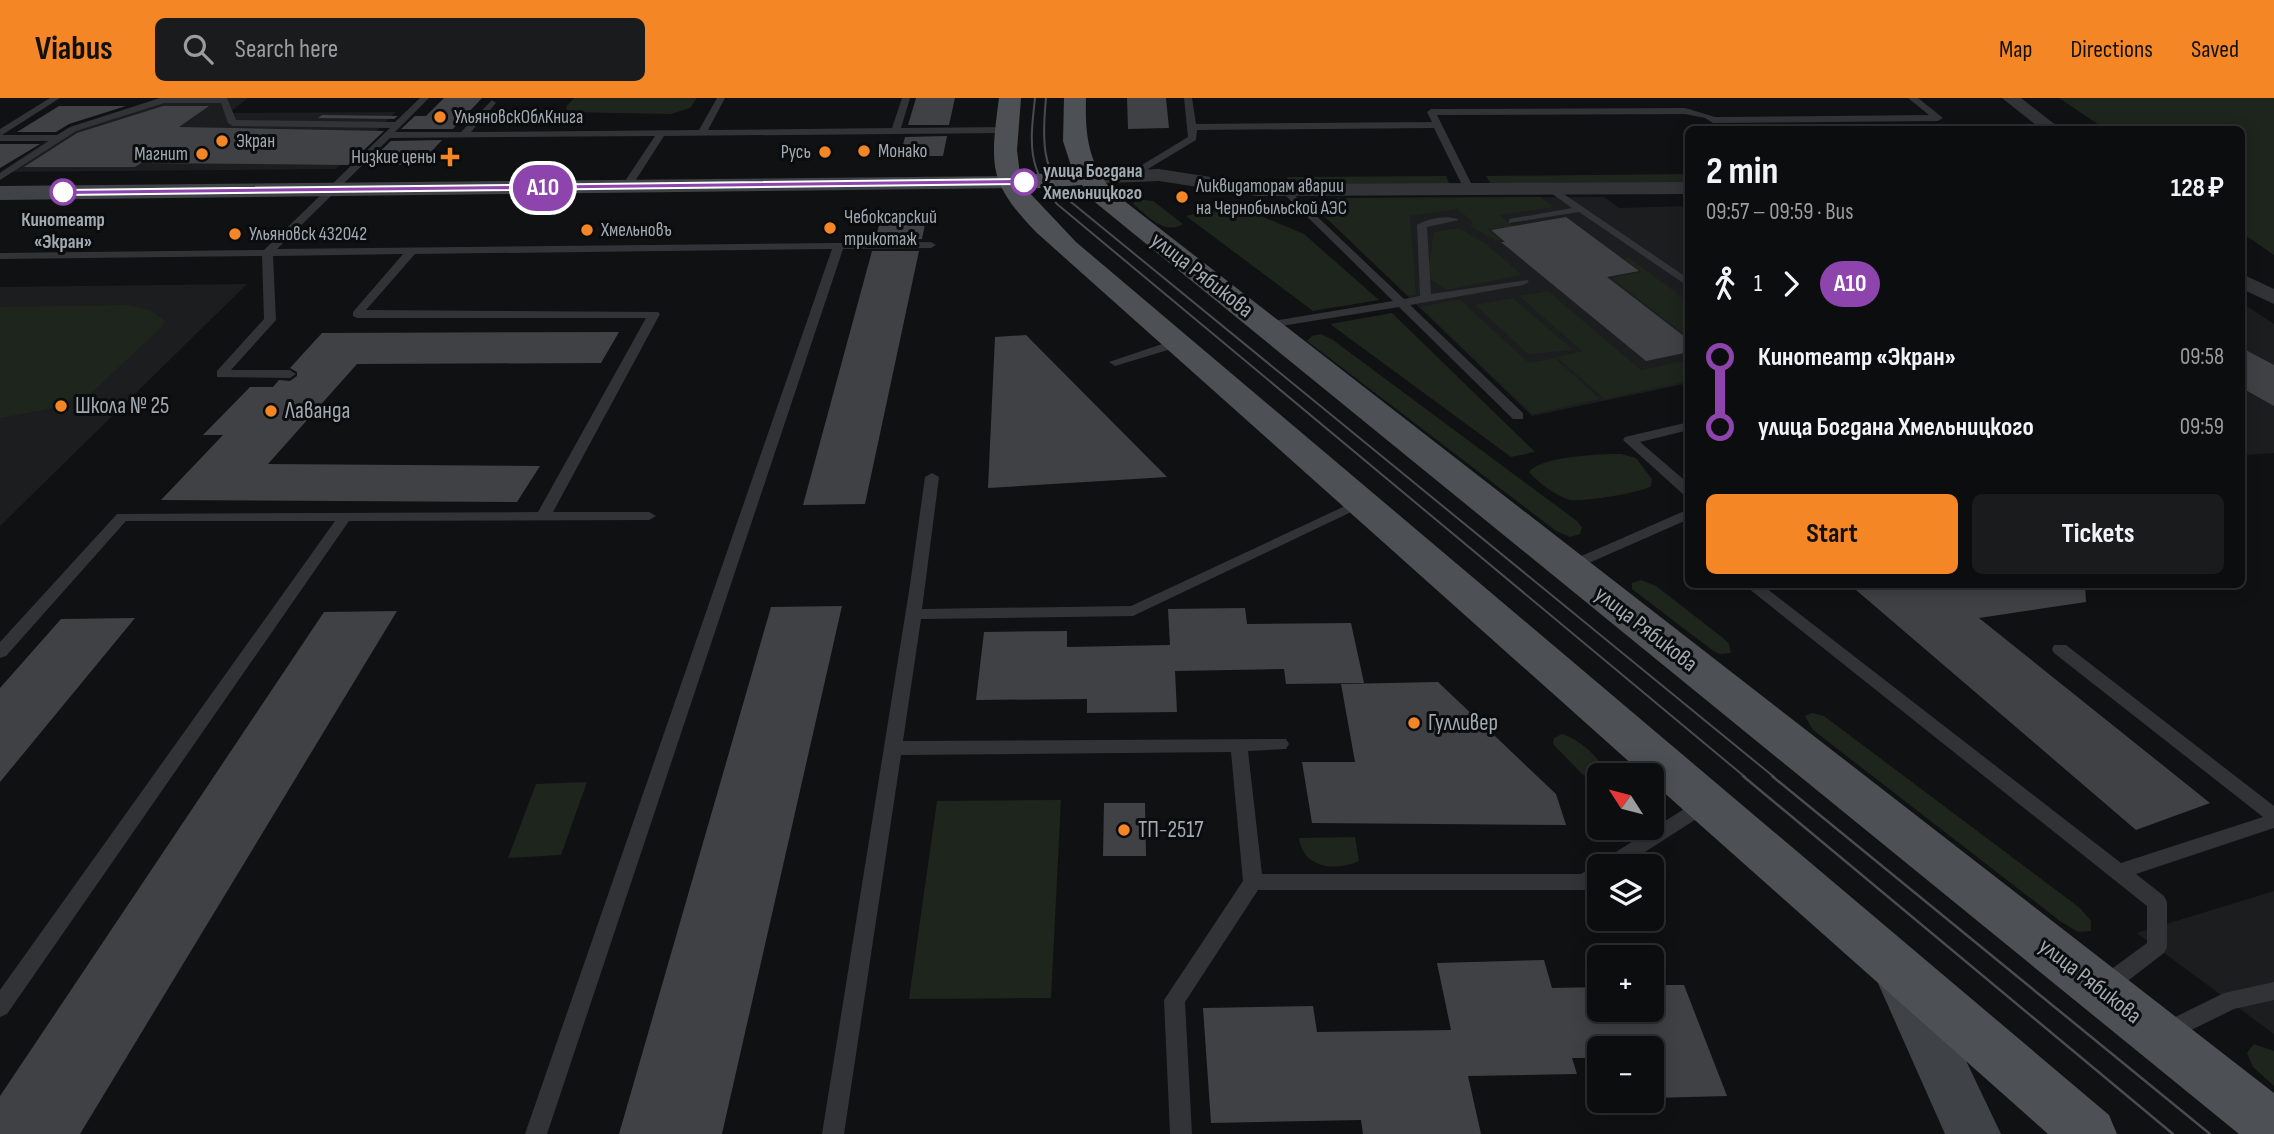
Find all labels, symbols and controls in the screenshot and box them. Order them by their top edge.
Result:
search box [155,18,645,81]
text: Viabus [35,29,113,69]
icon: search [179,30,217,68]
text: Search here [235,34,338,65]
text: Map [1999,35,2032,64]
text: Directions [2070,35,2153,64]
text: Saved [2191,35,2239,64]
place label: УльяновскОблКнига [454,106,583,129]
marker: УльяновскОблКнига [432,109,448,125]
place label: Экран [236,130,275,153]
marker: Экран [214,133,230,149]
place label: Монако [878,140,927,163]
place label: Русь [781,141,811,164]
place label: Магнит [134,143,188,166]
marker: Монако [856,143,872,159]
marker: Русь [817,144,833,160]
marker: Магнит [194,146,210,162]
place label: Низкие цены [351,146,436,169]
marker: Низкие цены [442,149,458,165]
text: 2 min [1706,149,1778,194]
place label: улица Богдана Хмельницкого [1042,160,1142,205]
line badge: А10 [503,165,583,211]
marker: улица Богдана Хмельницкого [1011,169,1037,195]
text: А10 [527,173,559,202]
text: 128 ₽ [2171,173,2224,204]
place label: Ликвидаторам аварии на Чернобыльской АЭС [1195,175,1347,220]
marker: Кинотеатр «Экран» [50,179,76,205]
marker: Ликвидаторам аварии на Чернобыльской АЭС [1174,189,1190,205]
text: 09:57 – 09:59 · Bus [1706,198,1853,226]
place label: Чебоксарский трикотаж [844,206,937,251]
place label: Кинотеатр «Экран» [21,209,105,254]
place label: Хмельновъ [600,219,672,242]
marker: Чебоксарский трикотаж [822,220,838,236]
marker: Хмельновъ [579,222,595,238]
place label: Ульяновск 432042 [249,223,367,246]
marker: Ульяновск 432042 [227,226,243,242]
street label: улица Рябикова [1145,226,1259,324]
icon: walk [1706,265,1744,303]
icon: forward [1772,265,1810,303]
text: А10 [1834,269,1866,298]
text: 1 [1754,270,1762,298]
text: Кинотеатр «Экран» [1758,342,1956,373]
text: 09:58 [2180,343,2224,371]
place label: Школа № 25 [75,392,169,420]
place label: Лаванда [284,397,350,425]
marker: Школа № 25 [53,398,69,414]
marker: Лаванда [263,403,279,419]
text: улица Богдана Хмельницкого [1758,412,2034,443]
text: 09:59 [2180,413,2224,441]
button: Start [1706,494,1958,574]
button: Tickets [1972,494,2224,574]
street label: улица Рябикова [1589,580,1703,678]
place label: Гулливер [1428,709,1498,737]
marker: Гулливер [1406,715,1422,731]
north arrow [1587,763,1664,840]
map controls [1587,763,1664,1113]
place label: ТП-2517 [1138,816,1203,844]
marker: ТП-2517 [1116,822,1132,838]
button: layers [1587,854,1664,931]
street label: улица Рябикова [2033,932,2147,1030]
button: + [1587,945,1664,1022]
button: − [1587,1036,1664,1113]

